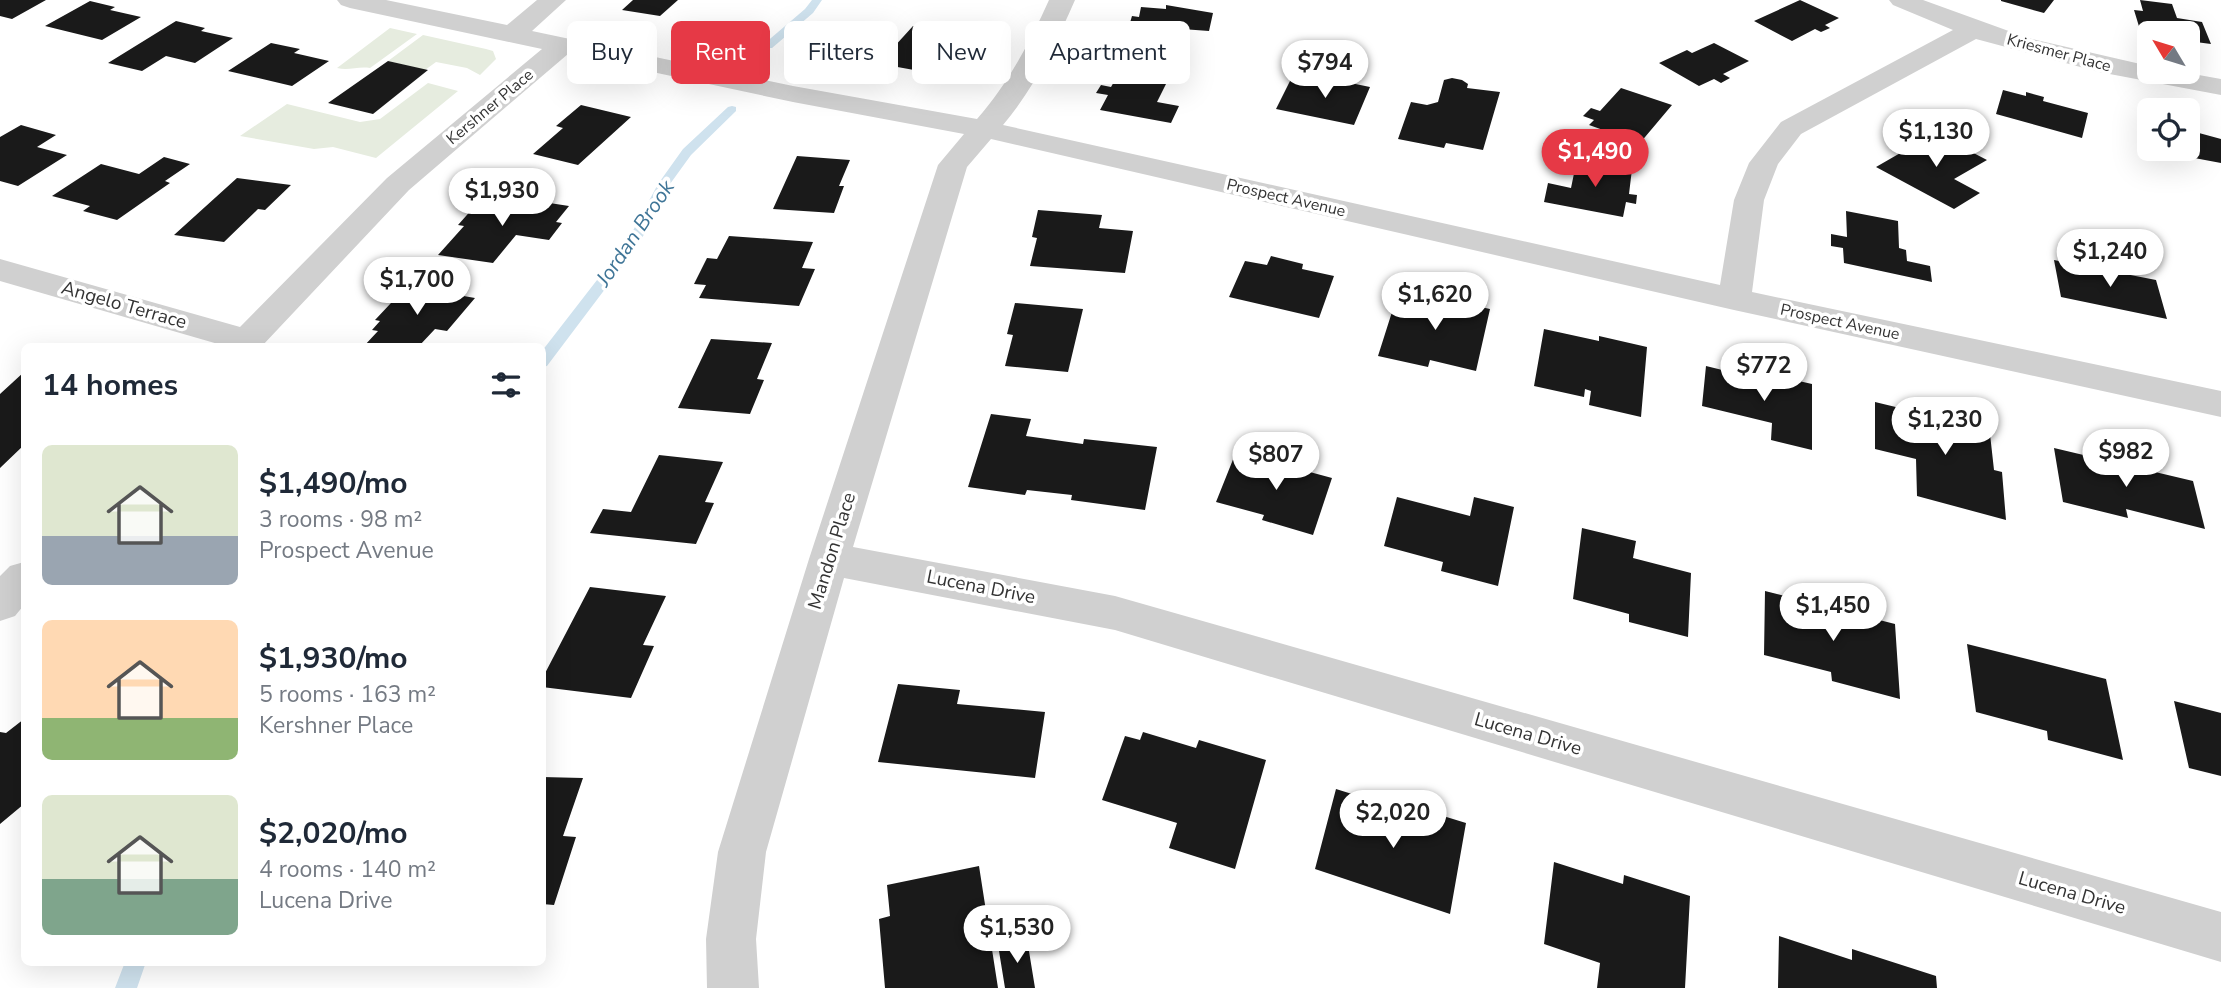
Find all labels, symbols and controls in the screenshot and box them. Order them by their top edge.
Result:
chip: Buy [567,21,657,84]
chip: Rent [671,21,770,84]
chip: Filters [784,21,898,84]
chip: New [912,21,1011,84]
chip: Apartment [1025,21,1190,84]
north arrow [2137,21,2200,84]
map controls [2137,21,2200,161]
street label: Kriesmer Place [2005,29,2113,77]
pin: $794 [1284,41,1366,100]
text: $794 [1297,47,1353,78]
street label: Kershner Place [442,64,538,150]
button: locate [2137,98,2200,161]
pin: $1,130 [1879,110,1993,169]
text: $1,130 [1899,116,1973,147]
pin: $1,490 [1538,130,1652,189]
text: $1,490 [1558,136,1632,167]
pin: $1,930 [445,168,559,228]
water label: Jordan Brook [589,174,681,292]
street label: Prospect Avenue [1224,174,1348,222]
text: $1,930 [465,175,539,206]
pin: $1,240 [2053,230,2167,289]
text: $1,240 [2073,236,2147,267]
pin: $1,700 [360,258,474,317]
text: $1,700 [380,264,454,295]
pin: $1,620 [1378,272,1492,332]
street label: Angelo Terrace [58,275,190,335]
text: $1,620 [1398,279,1472,310]
street label: Prospect Avenue [1778,299,1902,345]
pin: $772 [1723,344,1805,403]
text: $772 [1736,350,1792,381]
text: 14 homes [42,365,178,406]
icon: filters [487,366,525,404]
pin: $1,230 [1888,398,2002,457]
text: $1,230 [1908,404,1982,435]
pin: $982 [2085,430,2167,489]
pin: $807 [1235,433,1317,492]
text: $982 [2098,436,2154,467]
text: $807 [1248,439,1304,470]
text: $1,490/mo [259,463,408,504]
icon: home [98,473,182,557]
street label: Mandon Place [802,489,862,613]
text: 3 rooms · 98 m² [259,504,422,535]
text: Prospect Avenue [259,535,434,566]
street label: Lucena Drive [924,564,1038,610]
pin: $1,450 [1776,584,1890,643]
text: $1,450 [1796,590,1870,621]
text: $1,930/mo [259,638,408,679]
icon: home [98,648,182,732]
text: 5 rooms · 163 m² [259,679,436,710]
street label: Lucena Drive [1471,706,1585,762]
text: Kershner Place [259,710,413,741]
pin: $2,020 [1336,790,1450,850]
text: $2,020 [1356,797,1430,828]
text: $2,020/mo [259,813,408,854]
icon: home [98,823,182,907]
text: 4 rooms · 140 m² [259,854,436,885]
street label: Lucena Drive [2015,865,2129,921]
text: Lucena Drive [259,885,393,916]
pin: $1,530 [960,906,1074,965]
text: $1,530 [980,912,1054,943]

